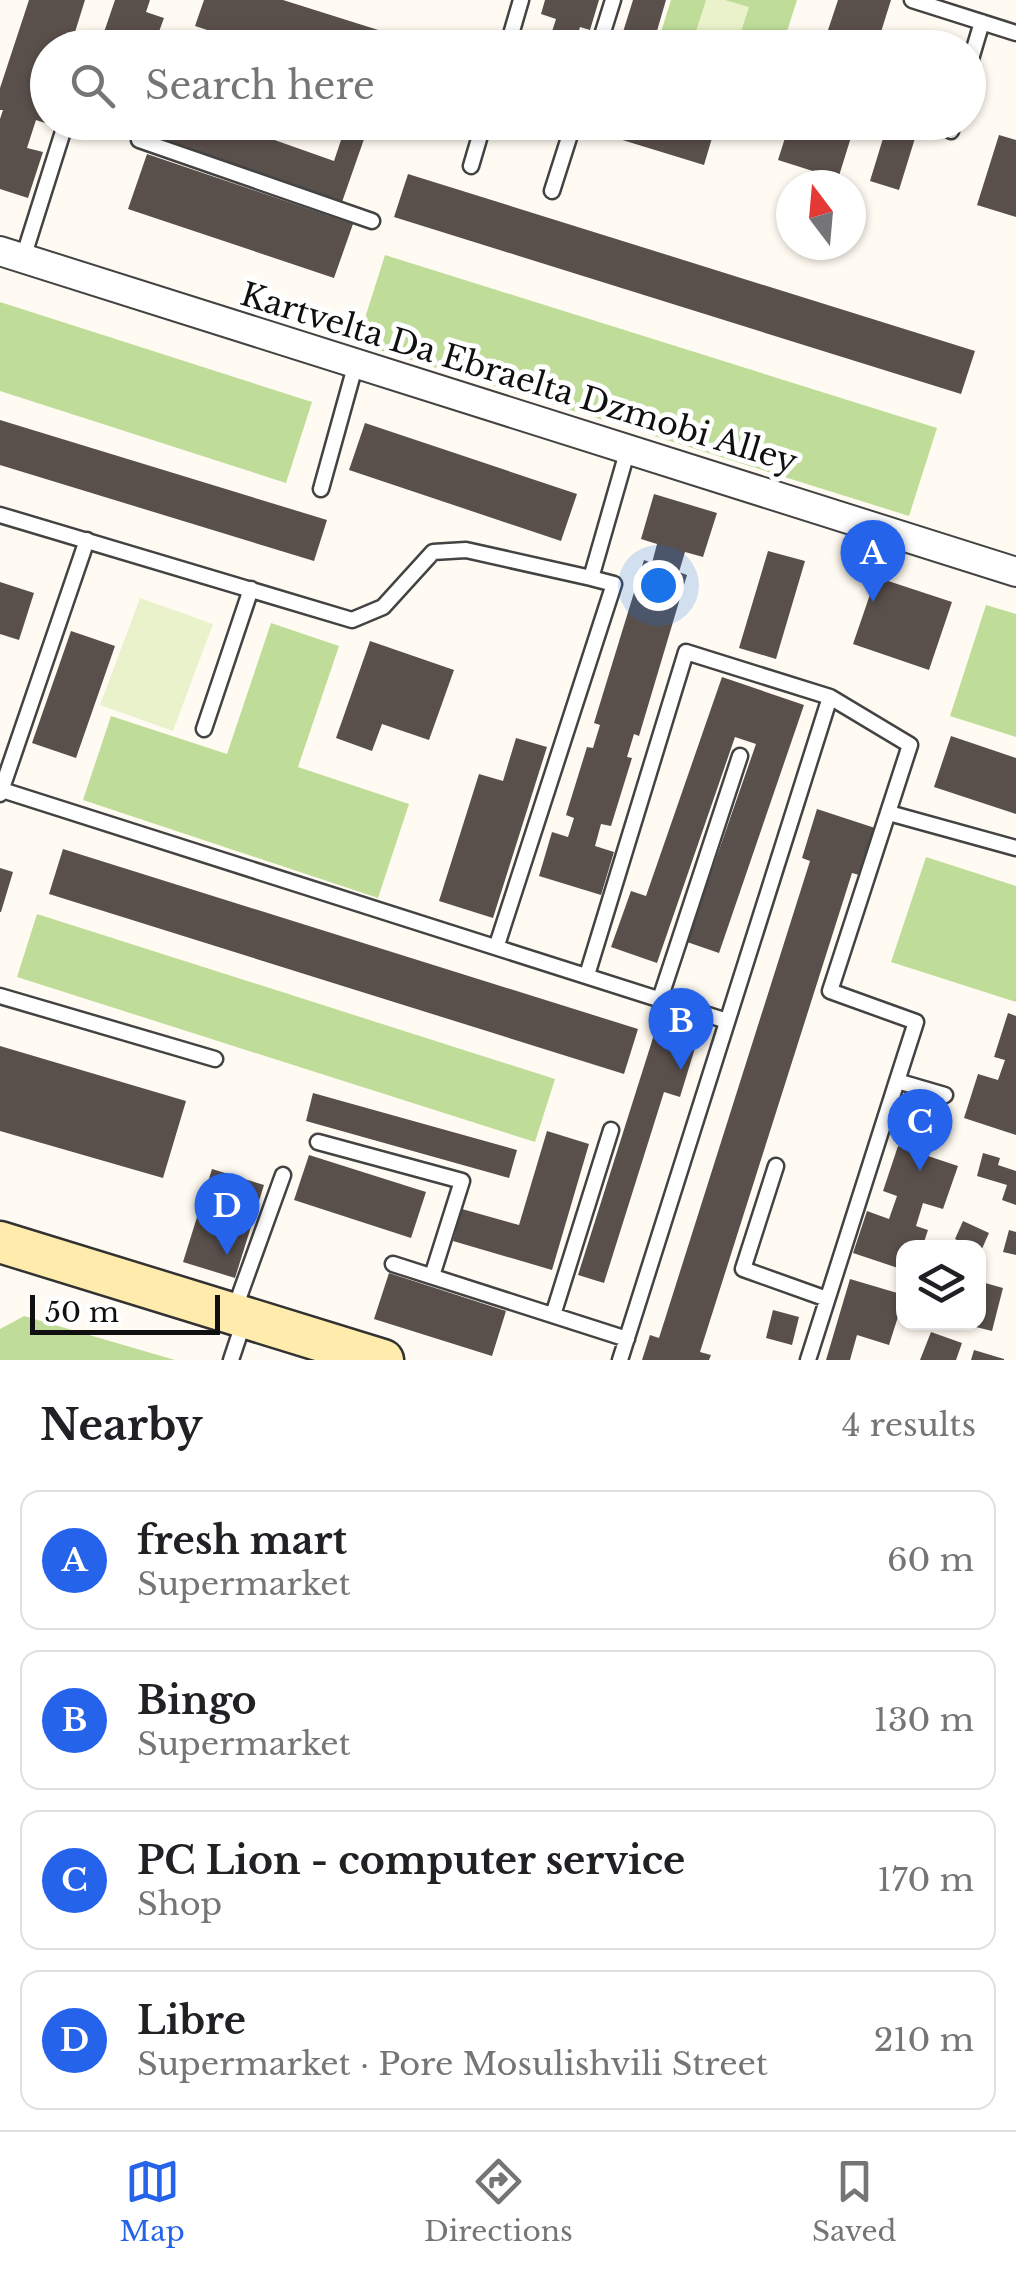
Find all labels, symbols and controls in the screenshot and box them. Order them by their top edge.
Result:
search box [30,30,986,140]
icon: search [65,58,120,113]
text: Search here [145,62,375,109]
north arrow [776,170,866,260]
street label: Kartvelta Da Ebraelta Dzmobi Alley [236,274,803,482]
pin: A [840,520,906,602]
your location [633,560,684,611]
pin: B [648,988,714,1070]
pin: C [888,1088,952,1171]
pin: D [194,1172,260,1255]
map controls [896,1240,986,1330]
button: layers [896,1240,986,1330]
scale bar [30,1290,220,1334]
text: 50 m [45,1295,119,1330]
text: Nearby [40,1399,203,1451]
text: 4 results [842,1405,976,1445]
text: fresh mart [137,1517,347,1564]
text: A [62,1540,87,1580]
text: 60 m [887,1540,974,1580]
text: Supermarket [137,1564,351,1604]
text: Bingo [137,1677,257,1724]
text: B [62,1700,87,1740]
text: 130 m [874,1700,974,1740]
text: Supermarket [137,1724,351,1764]
text: PC Lion - computer service [137,1837,685,1884]
text: C [61,1860,88,1900]
text: 170 m [877,1860,974,1900]
text: Shop [137,1884,222,1924]
text: Libre [137,1997,246,2044]
text: D [60,2020,89,2060]
text: 210 m [874,2020,974,2060]
text: Supermarket · Pore Mosulishvili Street [137,2044,768,2084]
tab: Map [120,2154,185,2249]
tab: Directions [424,2154,573,2249]
tab: Saved [812,2154,896,2249]

